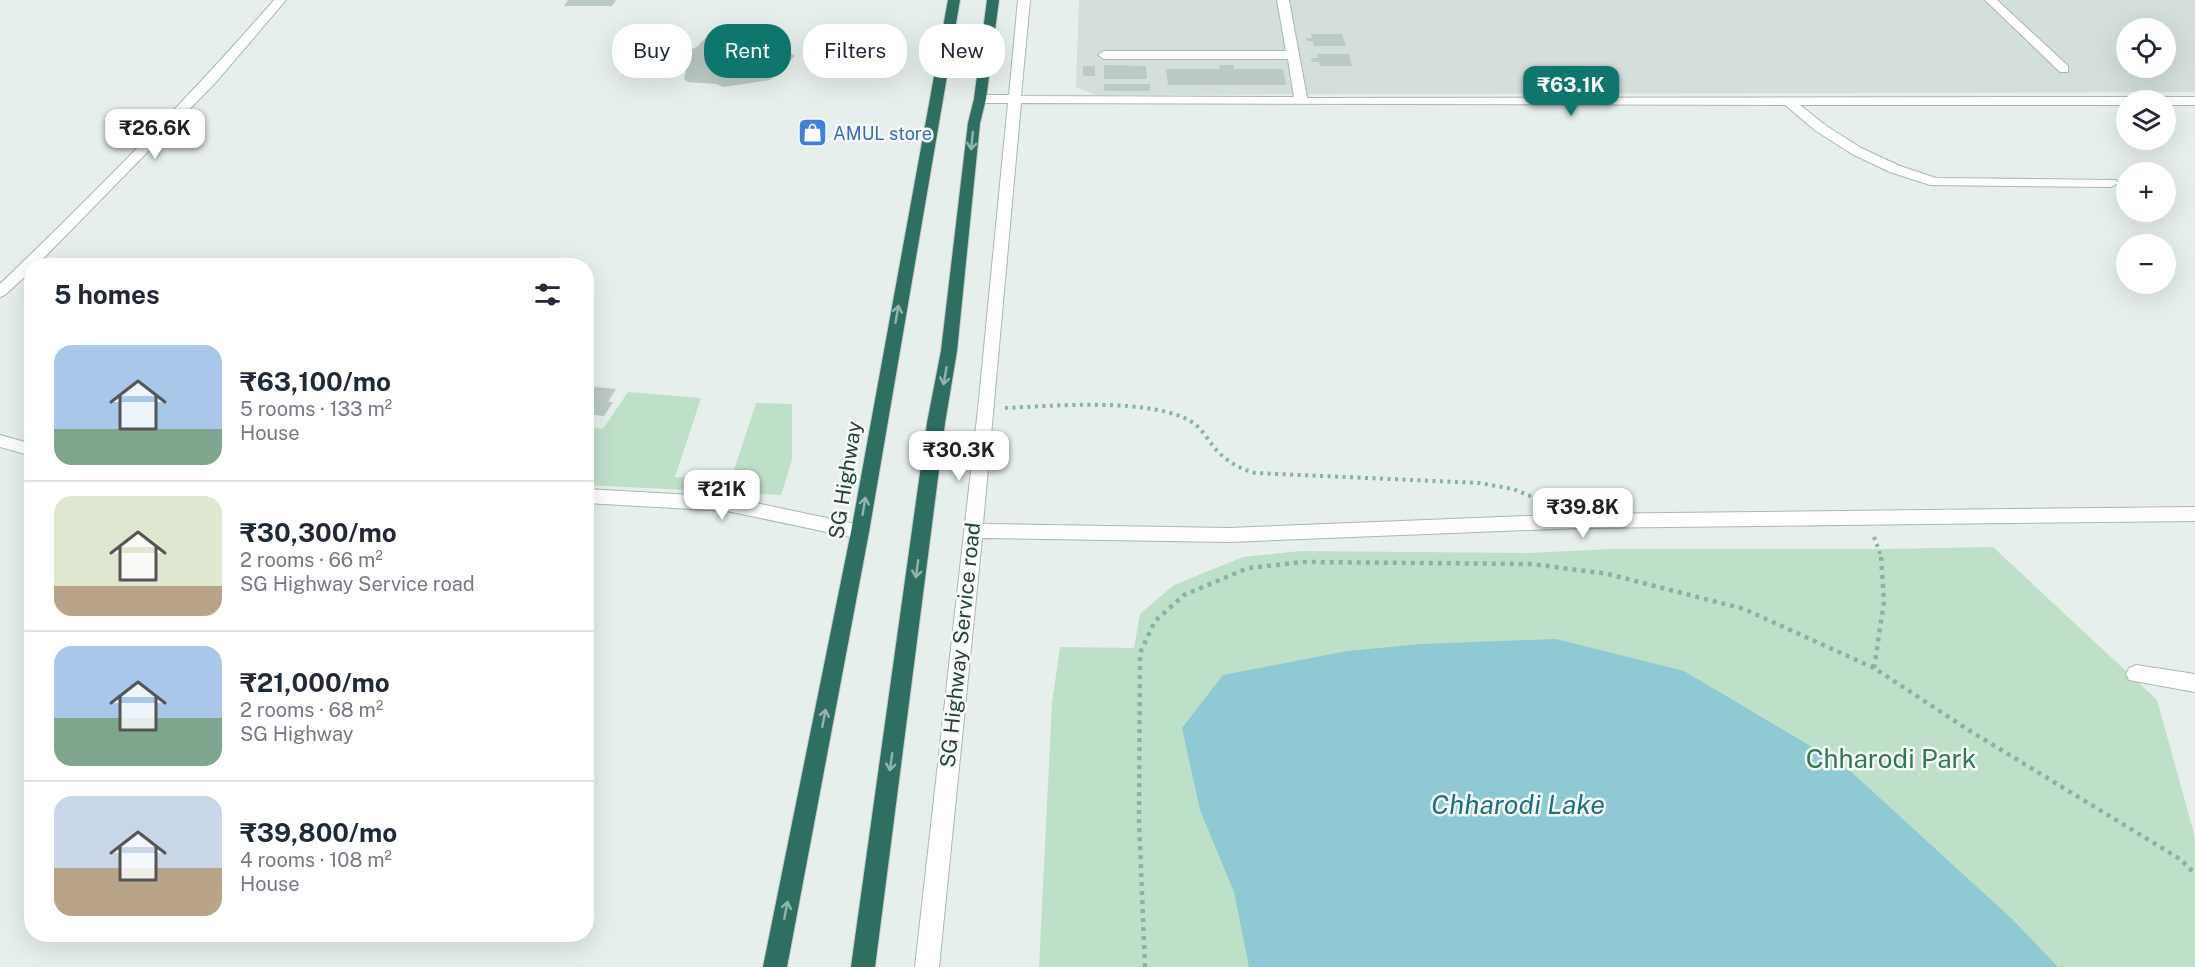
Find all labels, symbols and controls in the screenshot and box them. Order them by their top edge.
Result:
map controls [2116,18,2176,294]
button: locate [2116,18,2176,78]
chip: Buy [612,24,692,78]
chip: Rent [704,24,791,78]
chip: Filters [803,24,907,78]
chip: New [919,24,1005,78]
pin: ₹63.1K [1522,66,1620,117]
text: ₹63.1K [1537,73,1605,97]
button: layers [2116,90,2176,150]
pin: ₹26.6K [106,109,204,160]
text: ₹26.6K [119,116,191,140]
shop icon: AMUL store [796,117,828,149]
place label: AMUL store [833,123,932,144]
one-way arrow [966,130,977,150]
button: + [2116,162,2176,222]
button: − [2116,234,2176,294]
icon: filters [531,278,564,311]
text: 5 homes [54,279,160,310]
one-way arrow [892,305,903,324]
text: ₹63,100/mo [240,366,391,397]
one-way arrow [939,366,950,385]
icon: home [102,369,174,441]
text: 5 rooms · 133 m² [240,397,392,421]
street label: SG Highway [823,419,867,541]
text: House [240,421,300,445]
pin: ₹30.3K [910,431,1008,482]
text: ₹30.3K [923,438,995,462]
pin: ₹21K [686,470,758,521]
text: ₹21K [698,477,746,501]
pin: ₹39.8K [1534,488,1632,539]
text: ₹39.8K [1547,495,1619,519]
one-way arrow [859,497,870,516]
text: ₹30,300/mo [240,517,397,548]
icon: home [102,520,174,592]
street label: SG Highway Service road [935,521,985,769]
text: 2 rooms · 66 m² [240,548,383,572]
one-way arrow [911,559,922,578]
text: SG Highway Service road [240,572,475,596]
text: ₹21,000/mo [240,667,390,698]
icon: home [102,670,174,742]
text: 2 rooms · 68 m² [240,698,383,722]
one-way arrow [818,709,830,728]
text: SG Highway [240,722,353,746]
park label: Chharodi Park [1806,743,1976,774]
one-way arrow [885,752,896,772]
water label: Chharodi Lake [1431,788,1605,820]
text: ₹39,800/mo [240,817,397,848]
icon: home [102,820,174,892]
text: 4 rooms · 108 m² [240,848,392,872]
text: House [240,872,300,896]
one-way arrow [781,900,792,920]

